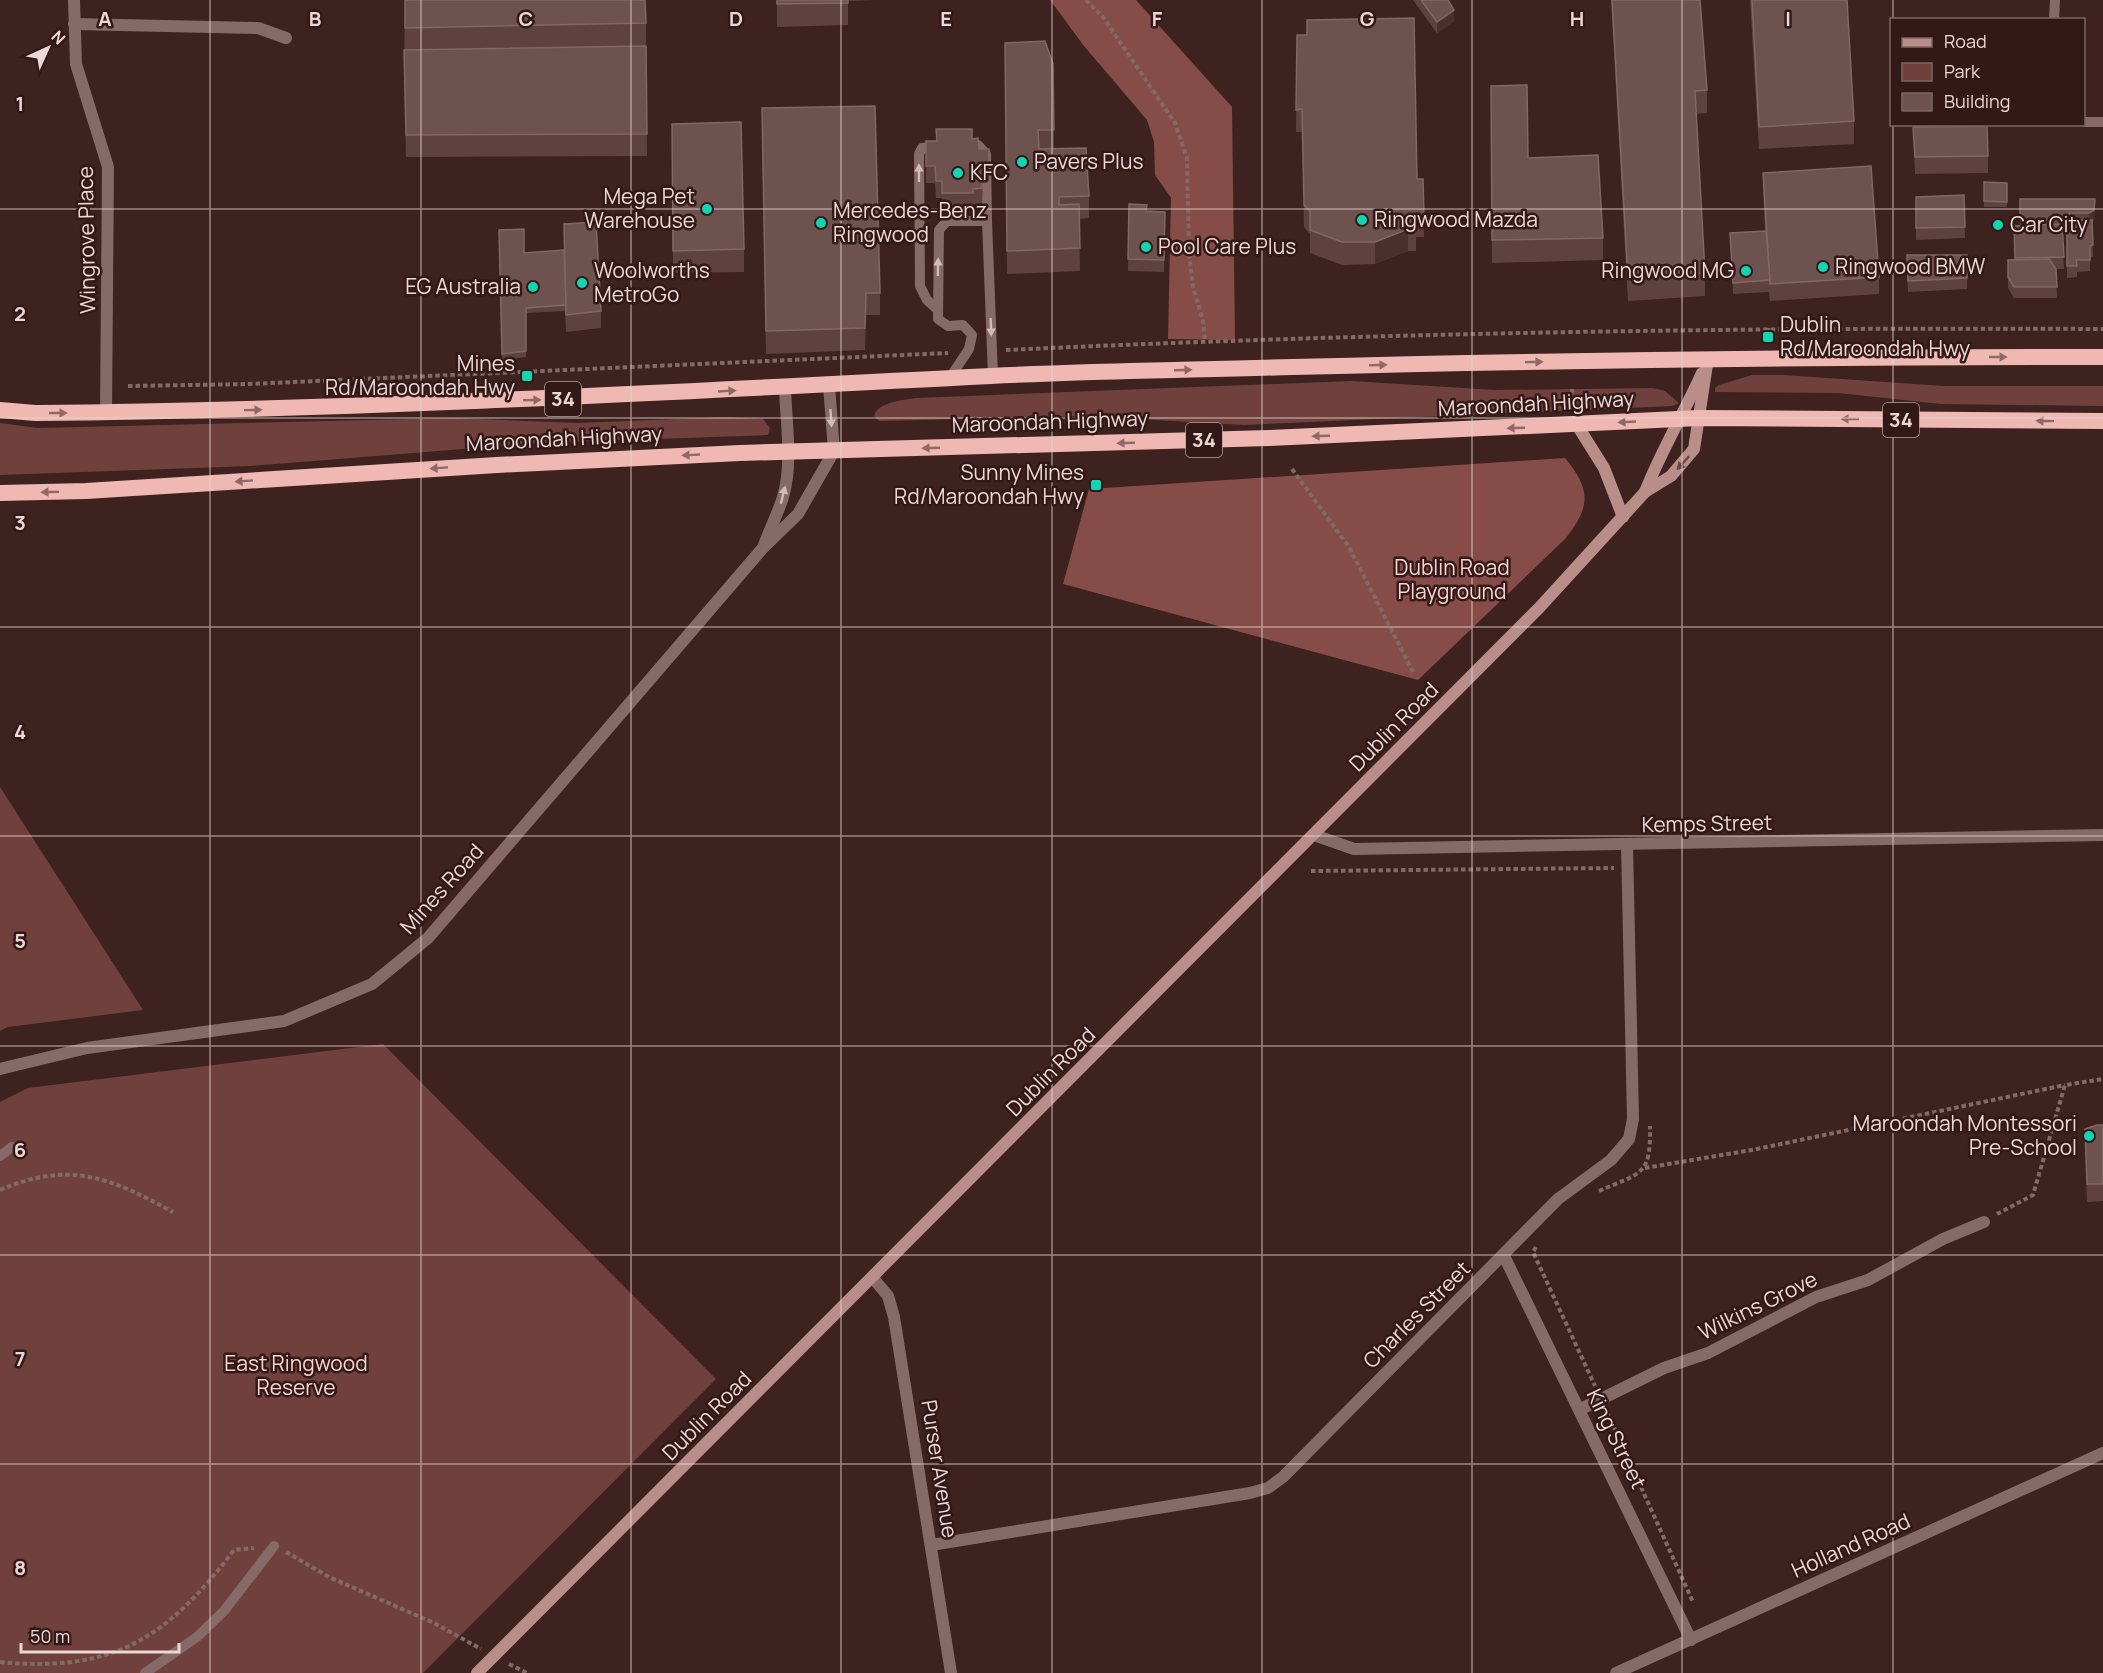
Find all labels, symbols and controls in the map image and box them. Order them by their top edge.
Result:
text: A [98,5,112,32]
text: B [309,5,322,32]
text: C [519,5,533,32]
text: D [729,5,743,32]
text: E [940,5,952,32]
text: F [1152,5,1163,32]
text: G [1360,5,1375,32]
text: H [1570,5,1584,32]
text: I [1785,5,1791,32]
north arrow [18,18,78,78]
legend [1890,18,2085,126]
text: N [47,26,70,49]
text: Road [1944,29,1987,53]
text: Park [1944,59,1981,83]
text: Building [1944,89,2010,113]
text: 1 [16,90,24,117]
place label: Pavers Plus [1034,147,1143,175]
marker: Pavers Plus [1015,155,1029,169]
place label: KFC [970,158,1008,186]
one-way arrow [914,163,924,182]
street label: Wingrove Place [71,166,101,314]
marker: KFC [951,166,965,180]
place label: Mega Pet Warehouse [584,182,695,234]
place label: Mercedes-Benz Ringwood [833,196,987,248]
marker: Mega Pet Warehouse [700,202,714,216]
place label: Ringwood Mazda [1374,205,1538,233]
place label: Car City [2010,210,2088,238]
marker: Ringwood Mazda [1355,213,1369,227]
marker: Mercedes-Benz Ringwood [814,216,828,230]
marker: Car City [1991,218,2005,232]
place label: Pool Care Plus [1158,232,1296,260]
marker: Pool Care Plus [1139,240,1153,254]
place label: Ringwood BMW [1835,252,1986,280]
place label: Woolworths MetroGo [594,256,710,308]
place label: Ringwood MG [1601,256,1734,284]
one-way arrow [933,257,943,276]
marker: Ringwood BMW [1816,260,1830,274]
marker: Ringwood MG [1739,264,1753,278]
place label: EG Australia [405,272,521,300]
marker: Woolworths MetroGo [575,276,589,290]
marker: EG Australia [526,280,540,294]
text: 2 [14,300,26,327]
place label: Dublin Rd/Maroondah Hwy [1780,310,1970,362]
one-way arrow [986,317,996,336]
marker: Dublin Rd/Maroondah Hwy [1761,330,1775,344]
place label: Mines Rd/Maroondah Hwy [325,349,515,401]
one-way arrow [1988,352,2007,362]
one-way arrow [1525,357,1544,366]
one-way arrow [1369,360,1388,370]
one-way arrow [1174,366,1193,375]
marker: Mines Rd/Maroondah Hwy [520,369,534,383]
road number: 34 [545,382,581,416]
street label: Maroondah Highway [1437,384,1635,422]
one-way arrow [717,386,736,395]
one-way arrow [523,395,542,405]
road number: 34 [1883,403,1919,437]
street label: Maroondah Highway [951,404,1149,438]
one-way arrow [244,405,263,415]
one-way arrow [49,408,68,417]
one-way arrow [827,409,836,428]
one-way arrow [1840,414,1859,424]
one-way arrow [2035,416,2054,426]
one-way arrow [1618,418,1637,427]
street label: Maroondah Highway [465,419,663,457]
road number: 34 [1186,423,1222,457]
one-way arrow [1506,423,1525,432]
one-way arrow [1311,432,1330,441]
one-way arrow [1116,438,1135,447]
one-way arrow [922,444,941,453]
one-way arrow [682,451,701,460]
one-way arrow [1676,455,1690,470]
place label: Sunny Mines Rd/Maroondah Hwy [894,458,1084,510]
one-way arrow [429,464,448,473]
one-way arrow [235,476,254,486]
marker: Sunny Mines Rd/Maroondah Hwy [1089,478,1103,492]
one-way arrow [778,486,788,504]
one-way arrow [40,487,59,497]
text: 3 [14,509,26,536]
park label: Dublin Road Playground [1394,553,1510,605]
street label: Dublin Road [1343,676,1444,777]
text: 4 [14,718,26,745]
street label: Kemps Street [1641,808,1773,838]
street label: Mines Road [393,837,489,939]
text: 5 [14,927,26,954]
street label: Dublin Road [1000,1021,1101,1122]
place label: Maroondah Montessori Pre-School [1853,1109,2077,1161]
marker: Maroondah Montessori Pre-School [2082,1129,2096,1143]
text: 6 [14,1136,26,1163]
street label: Charles Street [1357,1255,1476,1374]
street label: Wilkins Grove [1694,1264,1822,1346]
text: 7 [15,1345,25,1372]
park label: East Ringwood Reserve [224,1349,368,1401]
street label: Dublin Road [656,1365,757,1466]
street label: King Street [1581,1384,1653,1493]
street label: Purser Avenue [915,1398,965,1540]
street label: Holland Road [1787,1506,1914,1584]
text: 8 [14,1554,26,1581]
scale bar [21,1616,178,1654]
text: 50 m [30,1624,70,1648]

